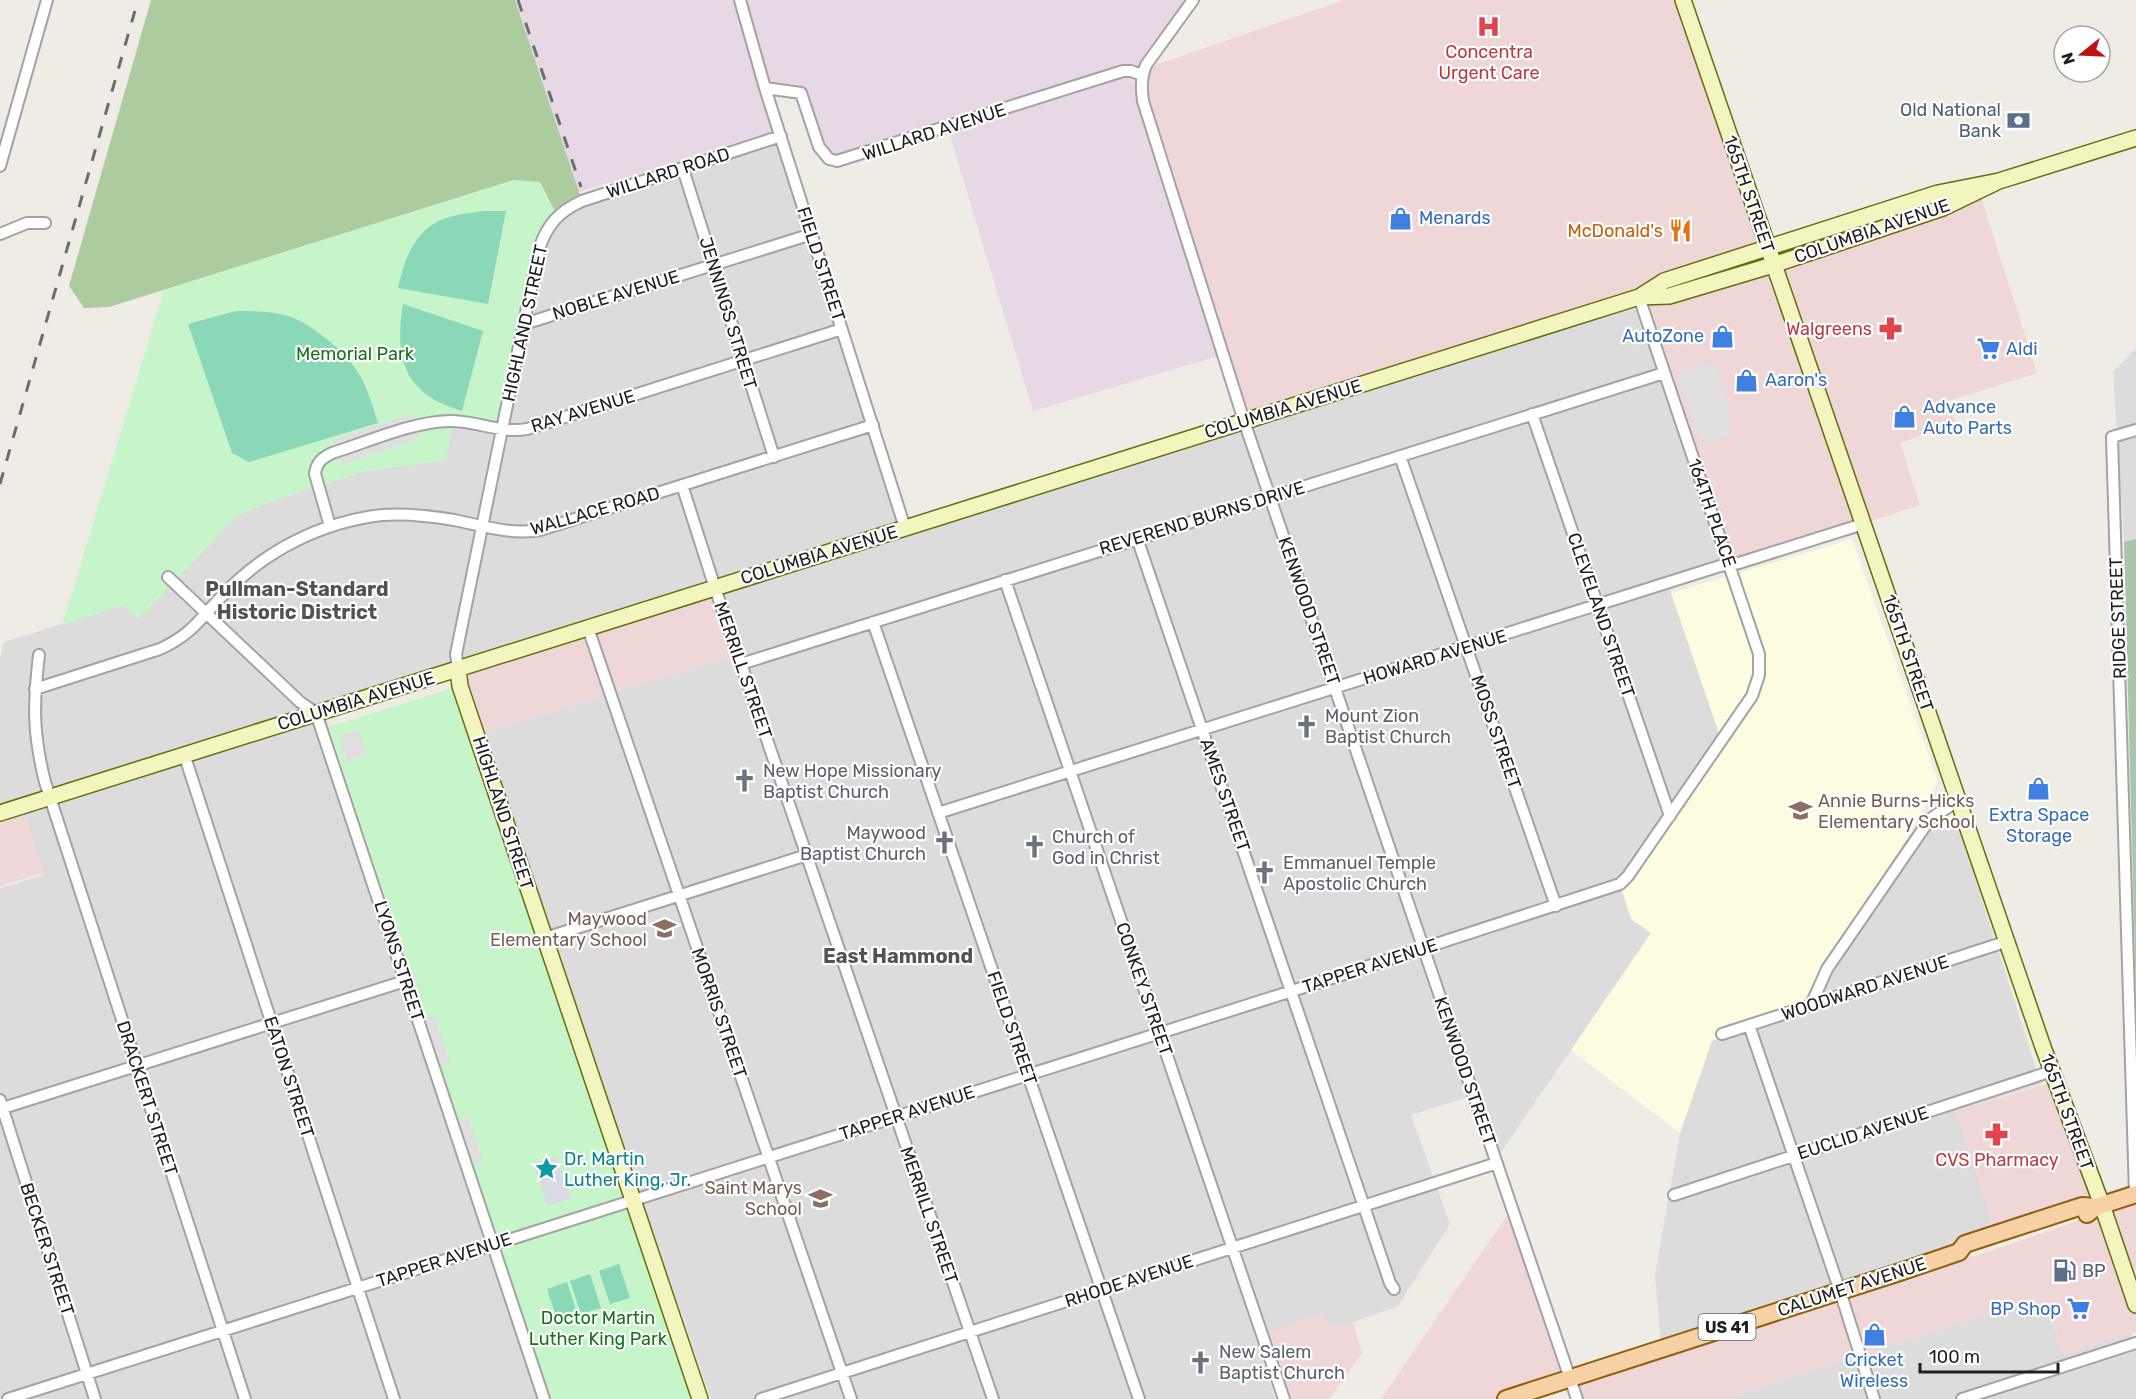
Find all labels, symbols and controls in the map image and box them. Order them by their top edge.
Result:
hospital icon: Concentra Urgent Care [1476,13,1502,39]
north arrow [2052,24,2112,84]
place label: Concentra Urgent Care [1439,41,1540,84]
text: N [2057,50,2079,67]
street label: WILLARD AVENUE [859,98,1009,166]
place label: Old National Bank [1900,99,2002,142]
bank icon: Old National Bank [2006,107,2032,133]
street label: 165TH STREET [1719,133,1779,255]
street label: WILLARD ROAD [604,143,732,203]
street label: COLUMBIA AVENUE [1791,194,1953,268]
street label: FIELD STREET [792,204,850,324]
shop icon: Menards [1388,205,1414,231]
place label: Menards [1419,207,1491,229]
restaurant icon: McDonald's [1668,218,1694,244]
place label: McDonald's [1567,220,1663,242]
street label: JENNINGS STREET [694,234,762,392]
street label: HIGHLAND STREET [498,243,552,403]
street label: NOBLE AVENUE [550,265,682,325]
pharmacy icon: Walgreens [1877,316,1903,342]
place label: Walgreens [1786,318,1872,340]
shop icon: AutoZone [1709,323,1735,349]
place label: AutoZone [1622,325,1704,347]
supermarket icon: Aldi [1975,336,2001,362]
place label: Aldi [2006,338,2038,360]
park label: Memorial Park [296,343,415,365]
shop icon: Aaron's [1734,367,1760,393]
place label: Aaron's [1765,369,1827,391]
street label: COLUMBIA AVENUE [1202,375,1364,443]
street label: RAY AVENUE [528,385,638,437]
place label: Advance Auto Parts [1923,396,2012,439]
shop icon: Advance Auto Parts [1892,404,1918,430]
street label: 164TH PLACE [1683,456,1741,570]
street label: REVEREND BURNS DRIVE [1097,476,1307,560]
street label: WALLACE ROAD [528,482,662,540]
street label: COLUMBIA AVENUE [738,521,900,589]
street label: CLEVELAND STREET [1563,530,1639,700]
street label: KENWOOD STREET [1273,534,1345,688]
street label: RIDGE STREET [2105,557,2131,679]
district label: Pullman-Standard Historic District [205,577,389,624]
street label: 165TH STREET [1878,592,1938,714]
street label: MERRILL STREET [709,599,777,741]
street label: HOWARD AVENUE [1361,625,1509,689]
street label: COLUMBIA AVENUE [275,667,437,735]
street label: MOSS STREET [1466,672,1526,792]
place label: Mount Zion Baptist Church [1325,705,1451,748]
church icon: Mount Zion Baptist Church [1294,713,1320,739]
street label: HIGHLAND STREET [468,734,538,892]
street label: AMES STREET [1195,735,1255,855]
place label: New Hope Missionary Baptist Church [763,760,942,803]
church icon: New Hope Missionary Baptist Church [732,768,758,794]
shop icon: Extra Space Storage [2026,776,2052,802]
place label: Annie Burns-Hicks Elementary School [1818,790,1975,833]
school or university icon: Annie Burns-Hicks Elementary School [1787,798,1813,824]
place label: Extra Space Storage [1989,804,2089,847]
place label: Maywood Baptist Church [800,822,926,865]
place label: Church of God in Christ [1052,826,1160,869]
church icon: Maywood Baptist Church [931,830,957,856]
church icon: Church of God in Christ [1021,834,1047,860]
place label: Emmanuel Temple Apostolic Church [1283,852,1436,895]
church icon: Emmanuel Temple Apostolic Church [1252,860,1278,886]
street label: LYONS STREET [369,898,429,1024]
place label: Maywood Elementary School [490,908,647,951]
school or university icon: Maywood Elementary School [652,916,678,942]
street label: CONKEY STREET [1111,919,1177,1059]
street label: TAPPER AVENUE [1300,934,1440,998]
district label: East Hammond [823,944,973,968]
street label: MORRIS STREET [686,945,752,1081]
street label: WOODWARD AVENUE [1778,951,1952,1025]
street label: FIELD STREET [982,968,1042,1088]
street label: KENWOOD STREET [1429,994,1501,1148]
street label: EATON STREET [259,1013,319,1141]
street label: DRACKERT STREET [112,1018,182,1178]
street label: 165TH STREET [2036,1051,2098,1173]
street label: TAPPER AVENUE [837,1081,977,1145]
street label: EUCLID AVENUE [1795,1101,1931,1165]
pharmacy icon: CVS Pharmacy [1984,1121,2010,1147]
street label: MERRILL STREET [895,1144,963,1286]
place label: Dr. Martin Luther King, Jr. [564,1148,691,1191]
place label: CVS Pharmacy [1935,1149,2059,1171]
place icon: Dr. Martin Luther King, Jr. [533,1156,559,1182]
place label: Saint Marys School [704,1177,802,1220]
street label: BECKER STREET [15,1180,79,1318]
school or university icon: Saint Marys School [807,1185,833,1211]
street label: TAPPER AVENUE [374,1228,514,1292]
street label: RHODE AVENUE [1062,1250,1196,1312]
street label: CALUMET AVENUE [1775,1253,1929,1321]
fuel station icon: BP [2051,1258,2077,1284]
place label: BP [2082,1260,2106,1282]
supermarket icon: BP Shop [2066,1296,2092,1322]
place label: BP Shop [1990,1298,2061,1320]
park label: Doctor Martin Luther King Park [529,1307,668,1350]
road number: US 41 [1698,1314,1756,1340]
shop icon: Cricket Wireless [1861,1321,1887,1347]
scale bar [1920,1336,2058,1374]
place label: New Salem Baptist Church [1219,1341,1345,1384]
text: 100 m [1929,1346,1980,1368]
church icon: New Salem Baptist Church [1188,1349,1214,1375]
place label: Cricket Wireless [1840,1349,1908,1392]

